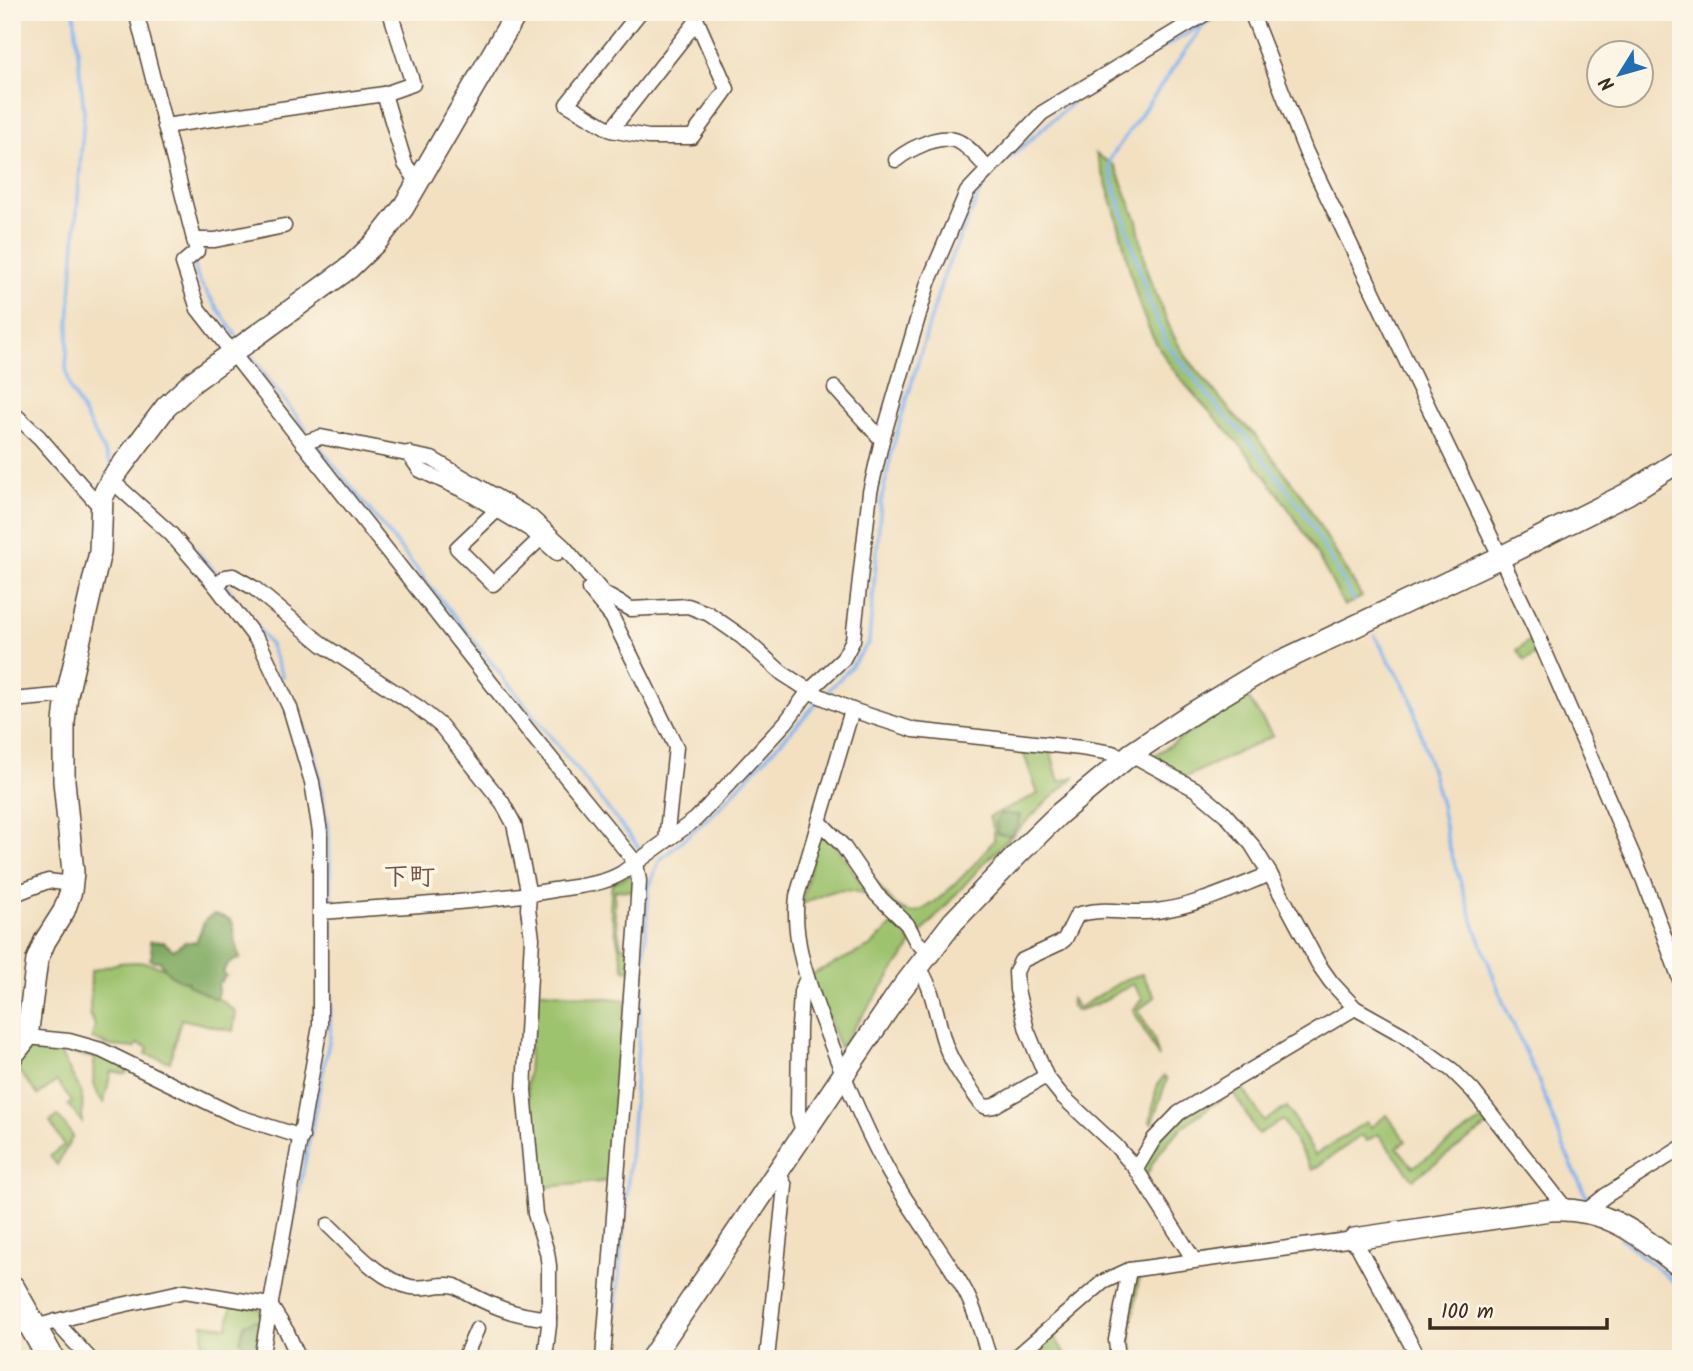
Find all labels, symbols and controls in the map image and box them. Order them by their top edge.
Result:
north arrow [1584,38,1654,108]
text: N [1592,69,1624,97]
district label: 下町 [383,857,435,899]
scale bar [1430,1287,1607,1331]
text: 100 m [1441,1296,1494,1329]

